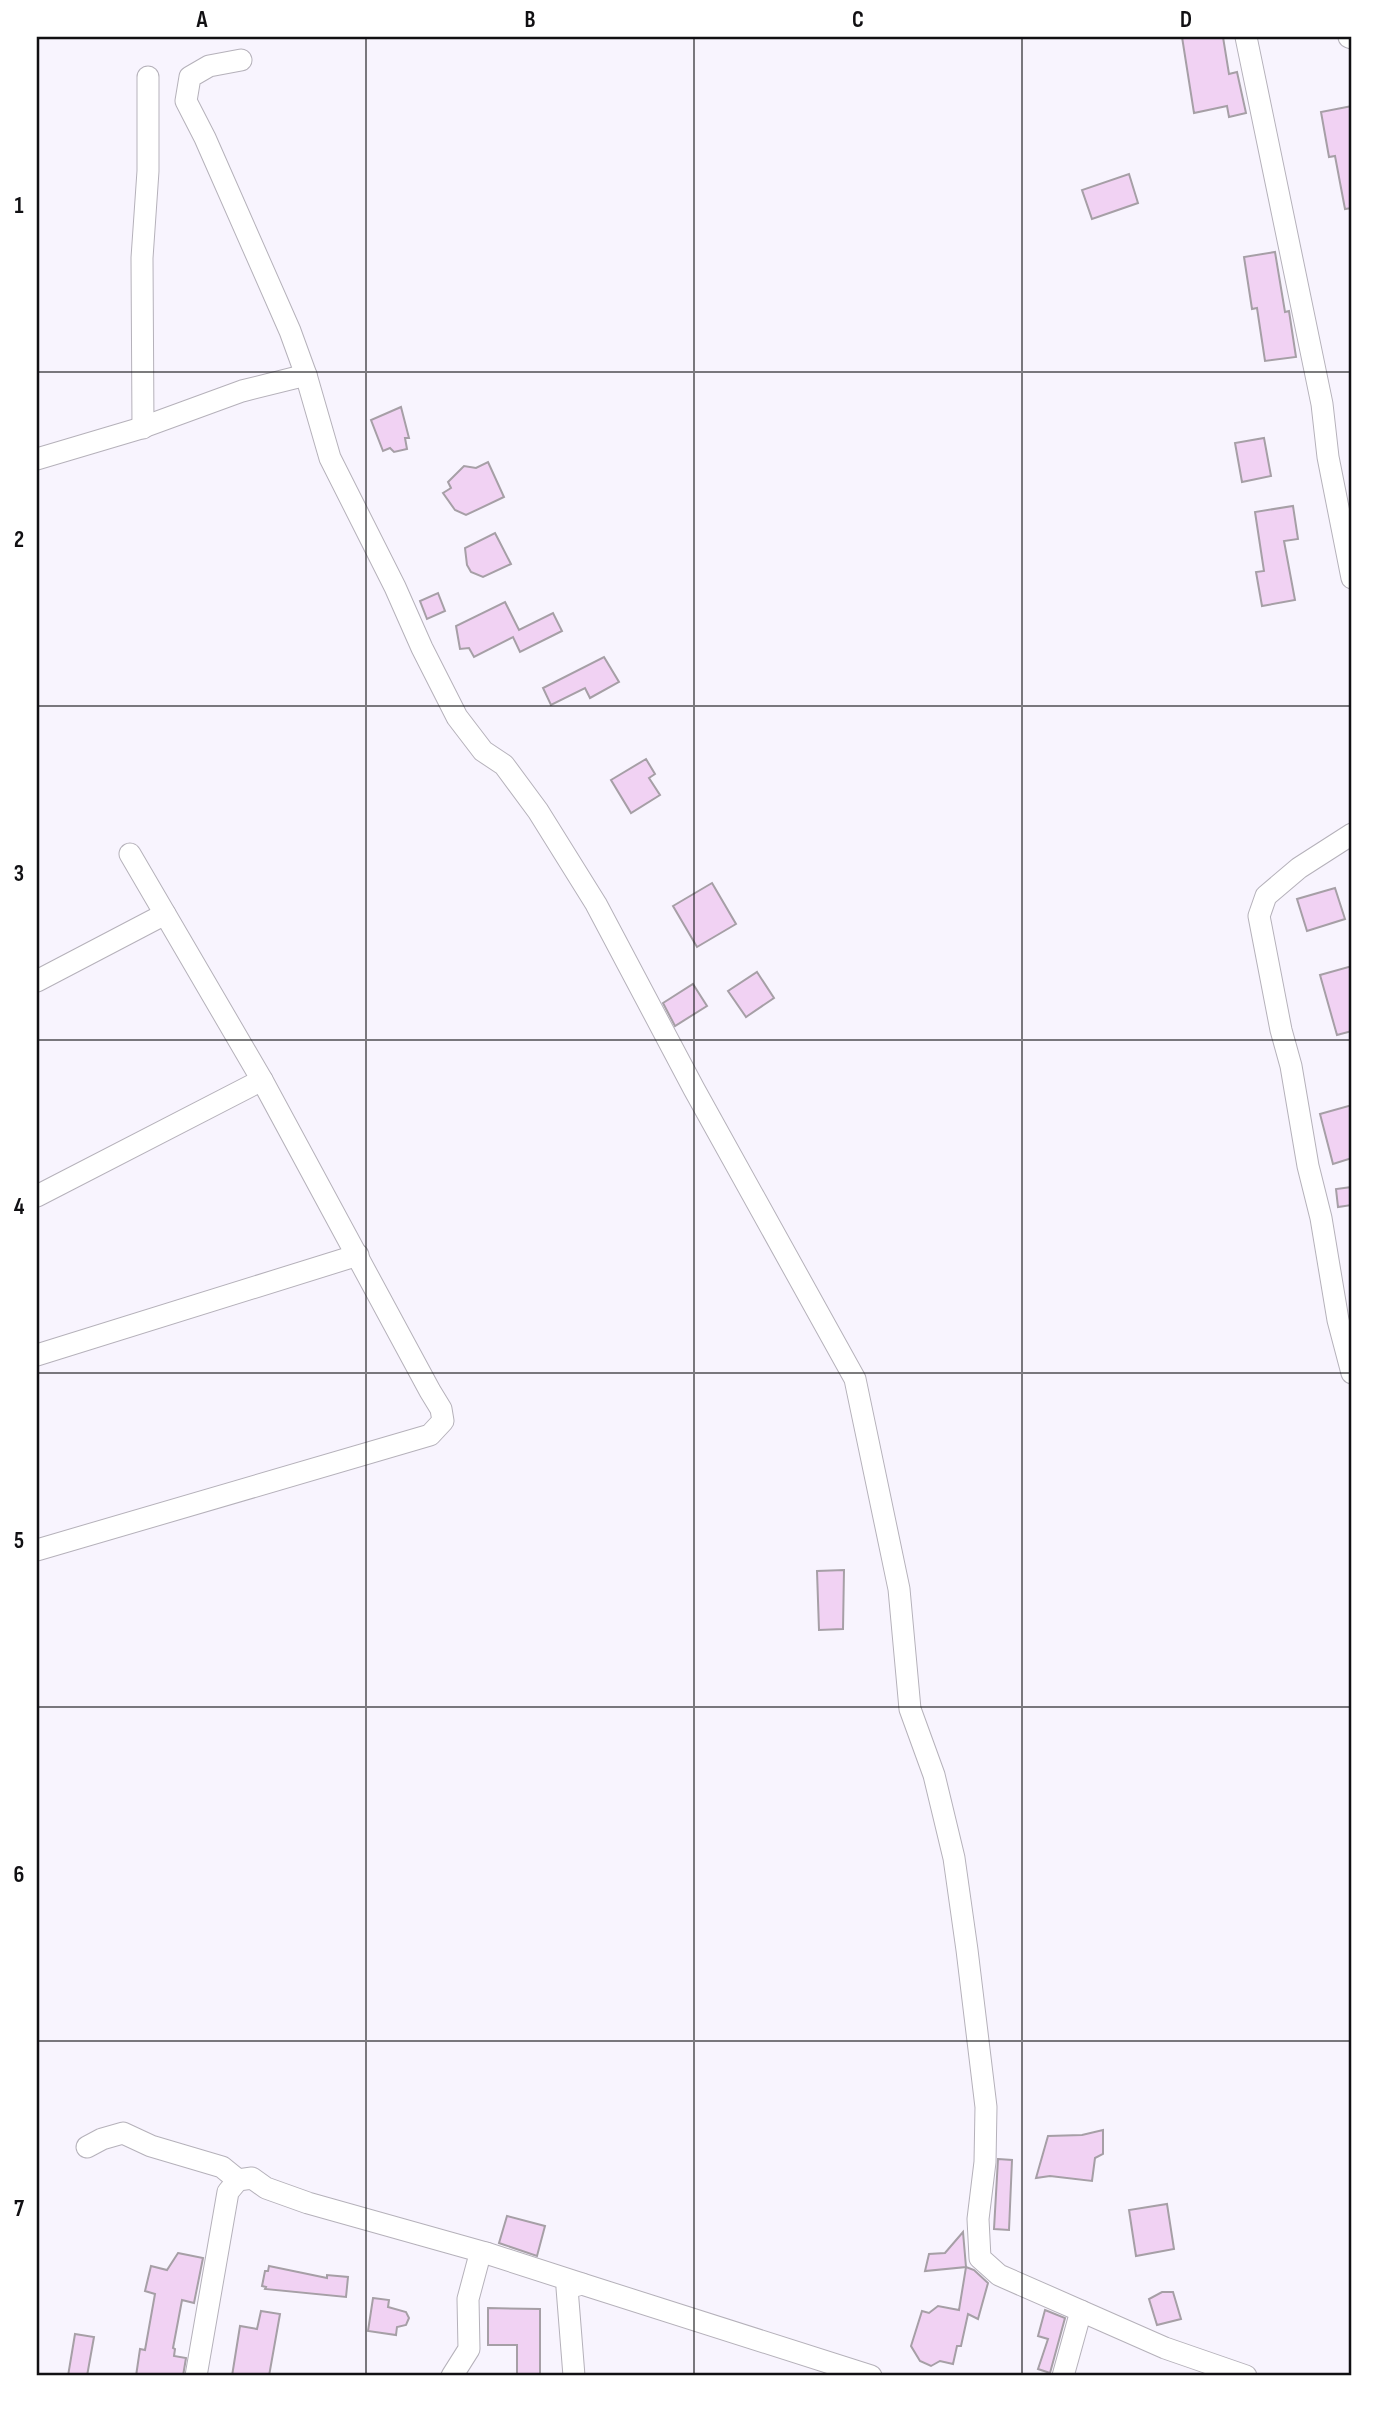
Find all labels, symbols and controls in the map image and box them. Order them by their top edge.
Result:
text: A [196,6,209,34]
text: B [525,6,536,34]
text: C [852,6,864,34]
text: D [1180,6,1192,34]
text: 1 [14,192,24,220]
text: 2 [14,526,24,554]
text: 3 [14,860,24,888]
text: 4 [14,1193,25,1221]
text: 5 [14,1527,24,1555]
text: 6 [14,1861,24,1889]
text: 7 [14,2195,24,2223]

